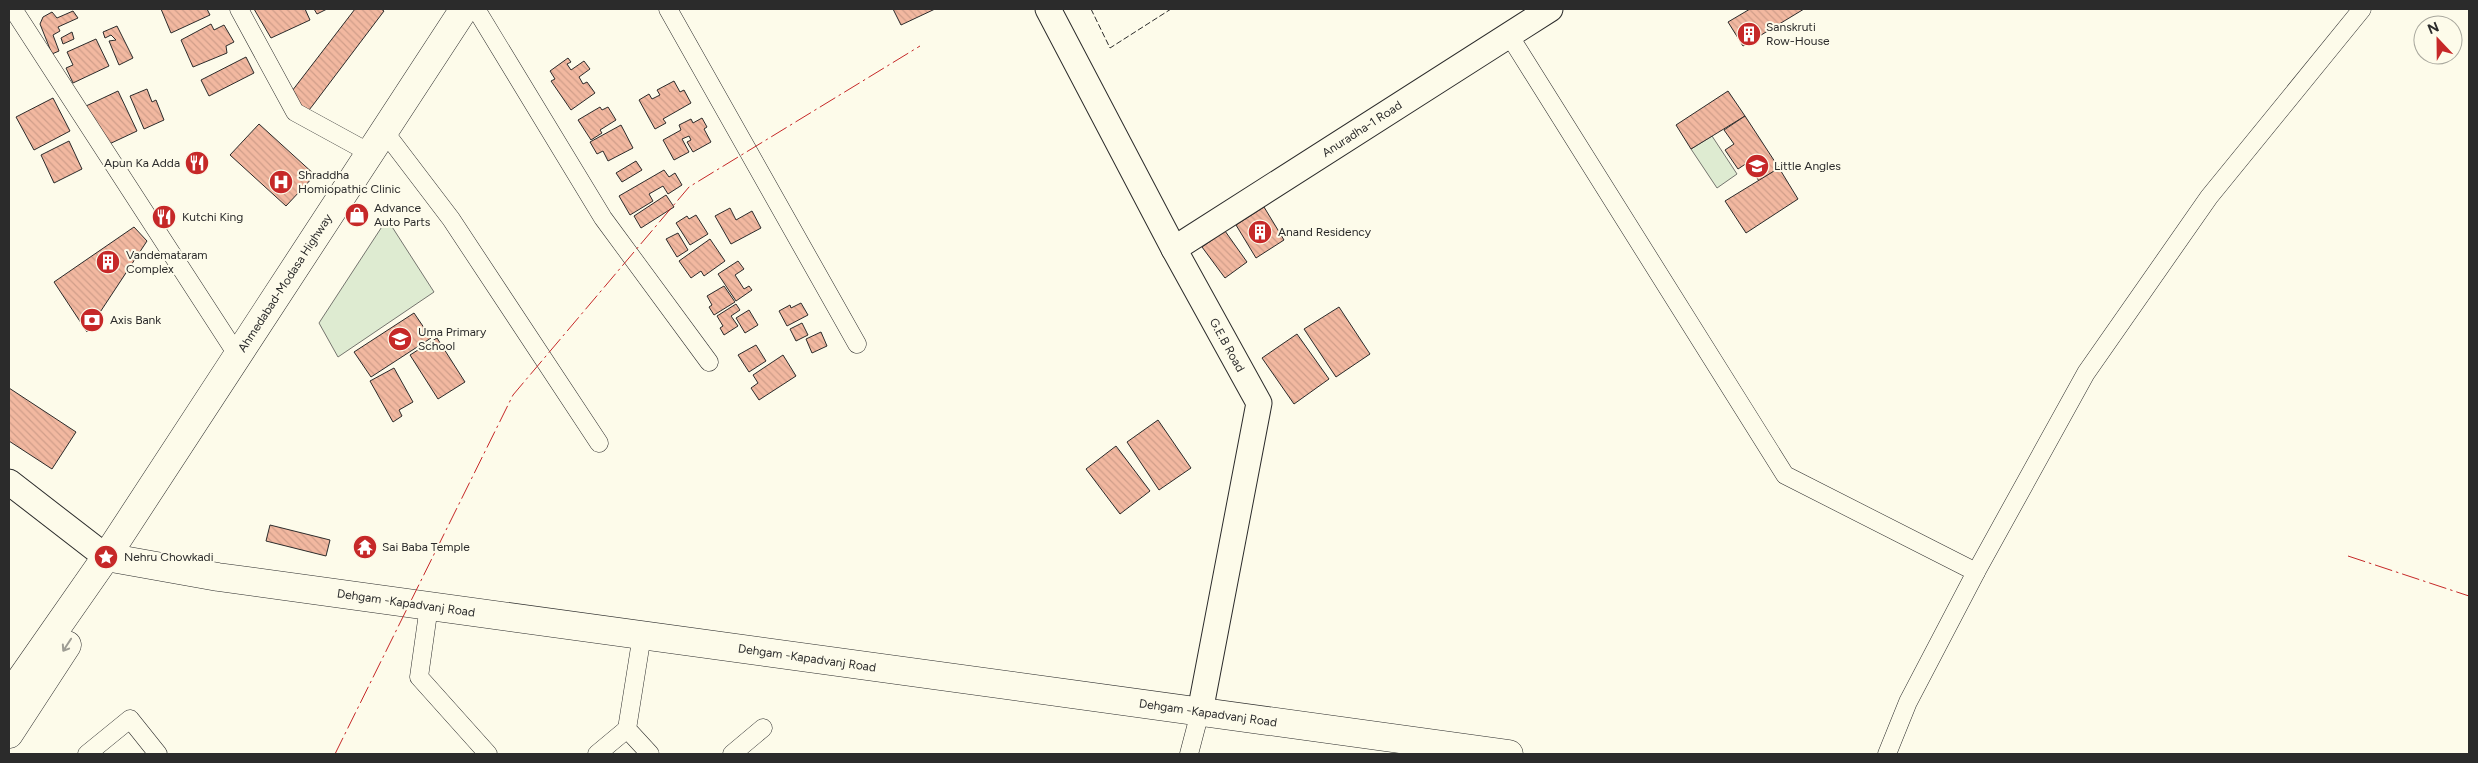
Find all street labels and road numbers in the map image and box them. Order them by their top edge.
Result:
street label: Anuradha-1 Road [1320,98,1404,160]
street label: Ahmedabad-Modasa Highway [235,211,335,355]
street label: G.E.B Road [1207,316,1247,374]
street label: Dehgam -Kapadvanj Road [336,586,476,620]
street label: Dehgam -Kapadvanj Road [737,641,877,675]
street label: Dehgam -Kapadvanj Road [1138,696,1278,730]

